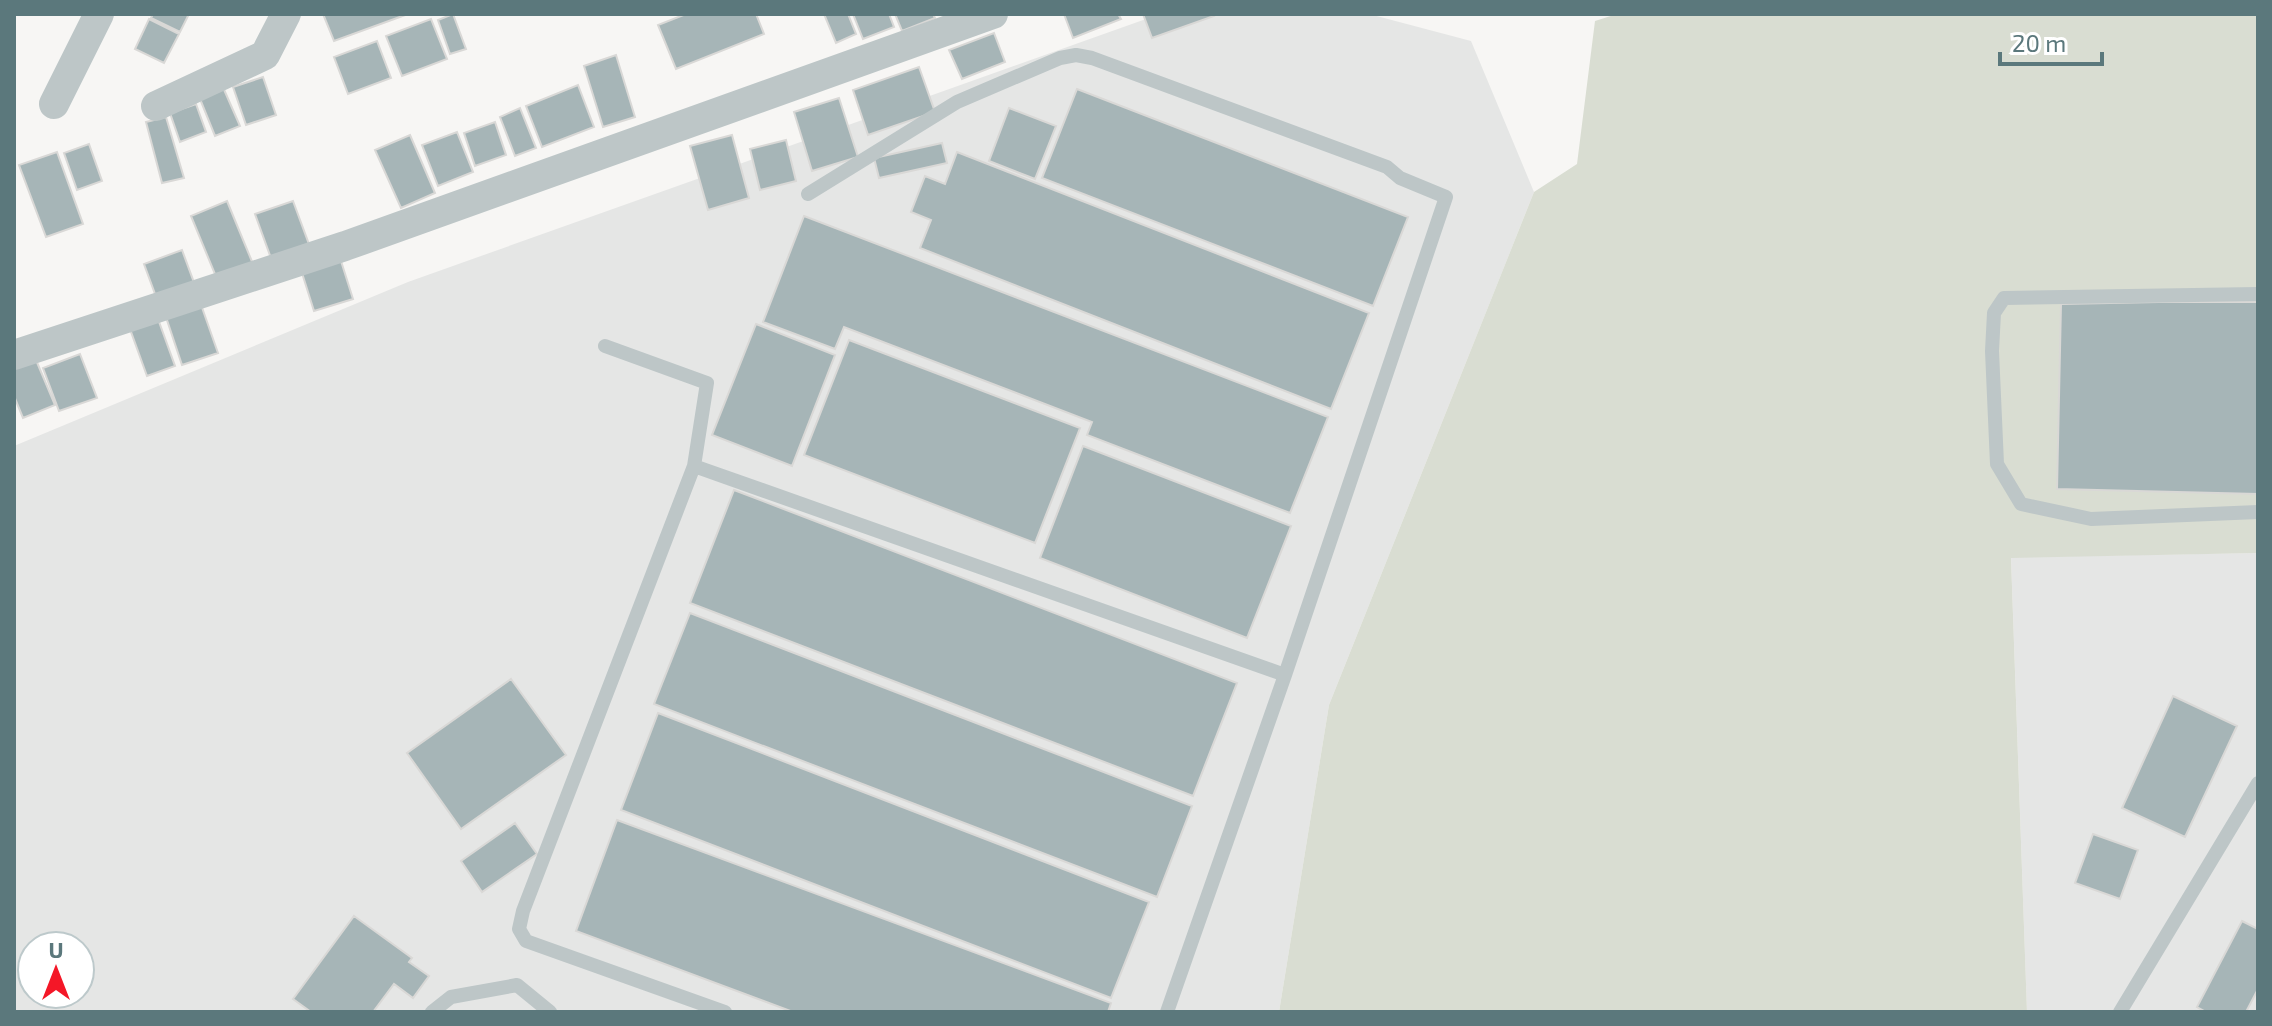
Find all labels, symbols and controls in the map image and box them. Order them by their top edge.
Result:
scale bar [2000,16,2102,66]
text: 20 m [2012,28,2066,57]
north arrow [16,930,96,1010]
text: U [48,936,64,962]

